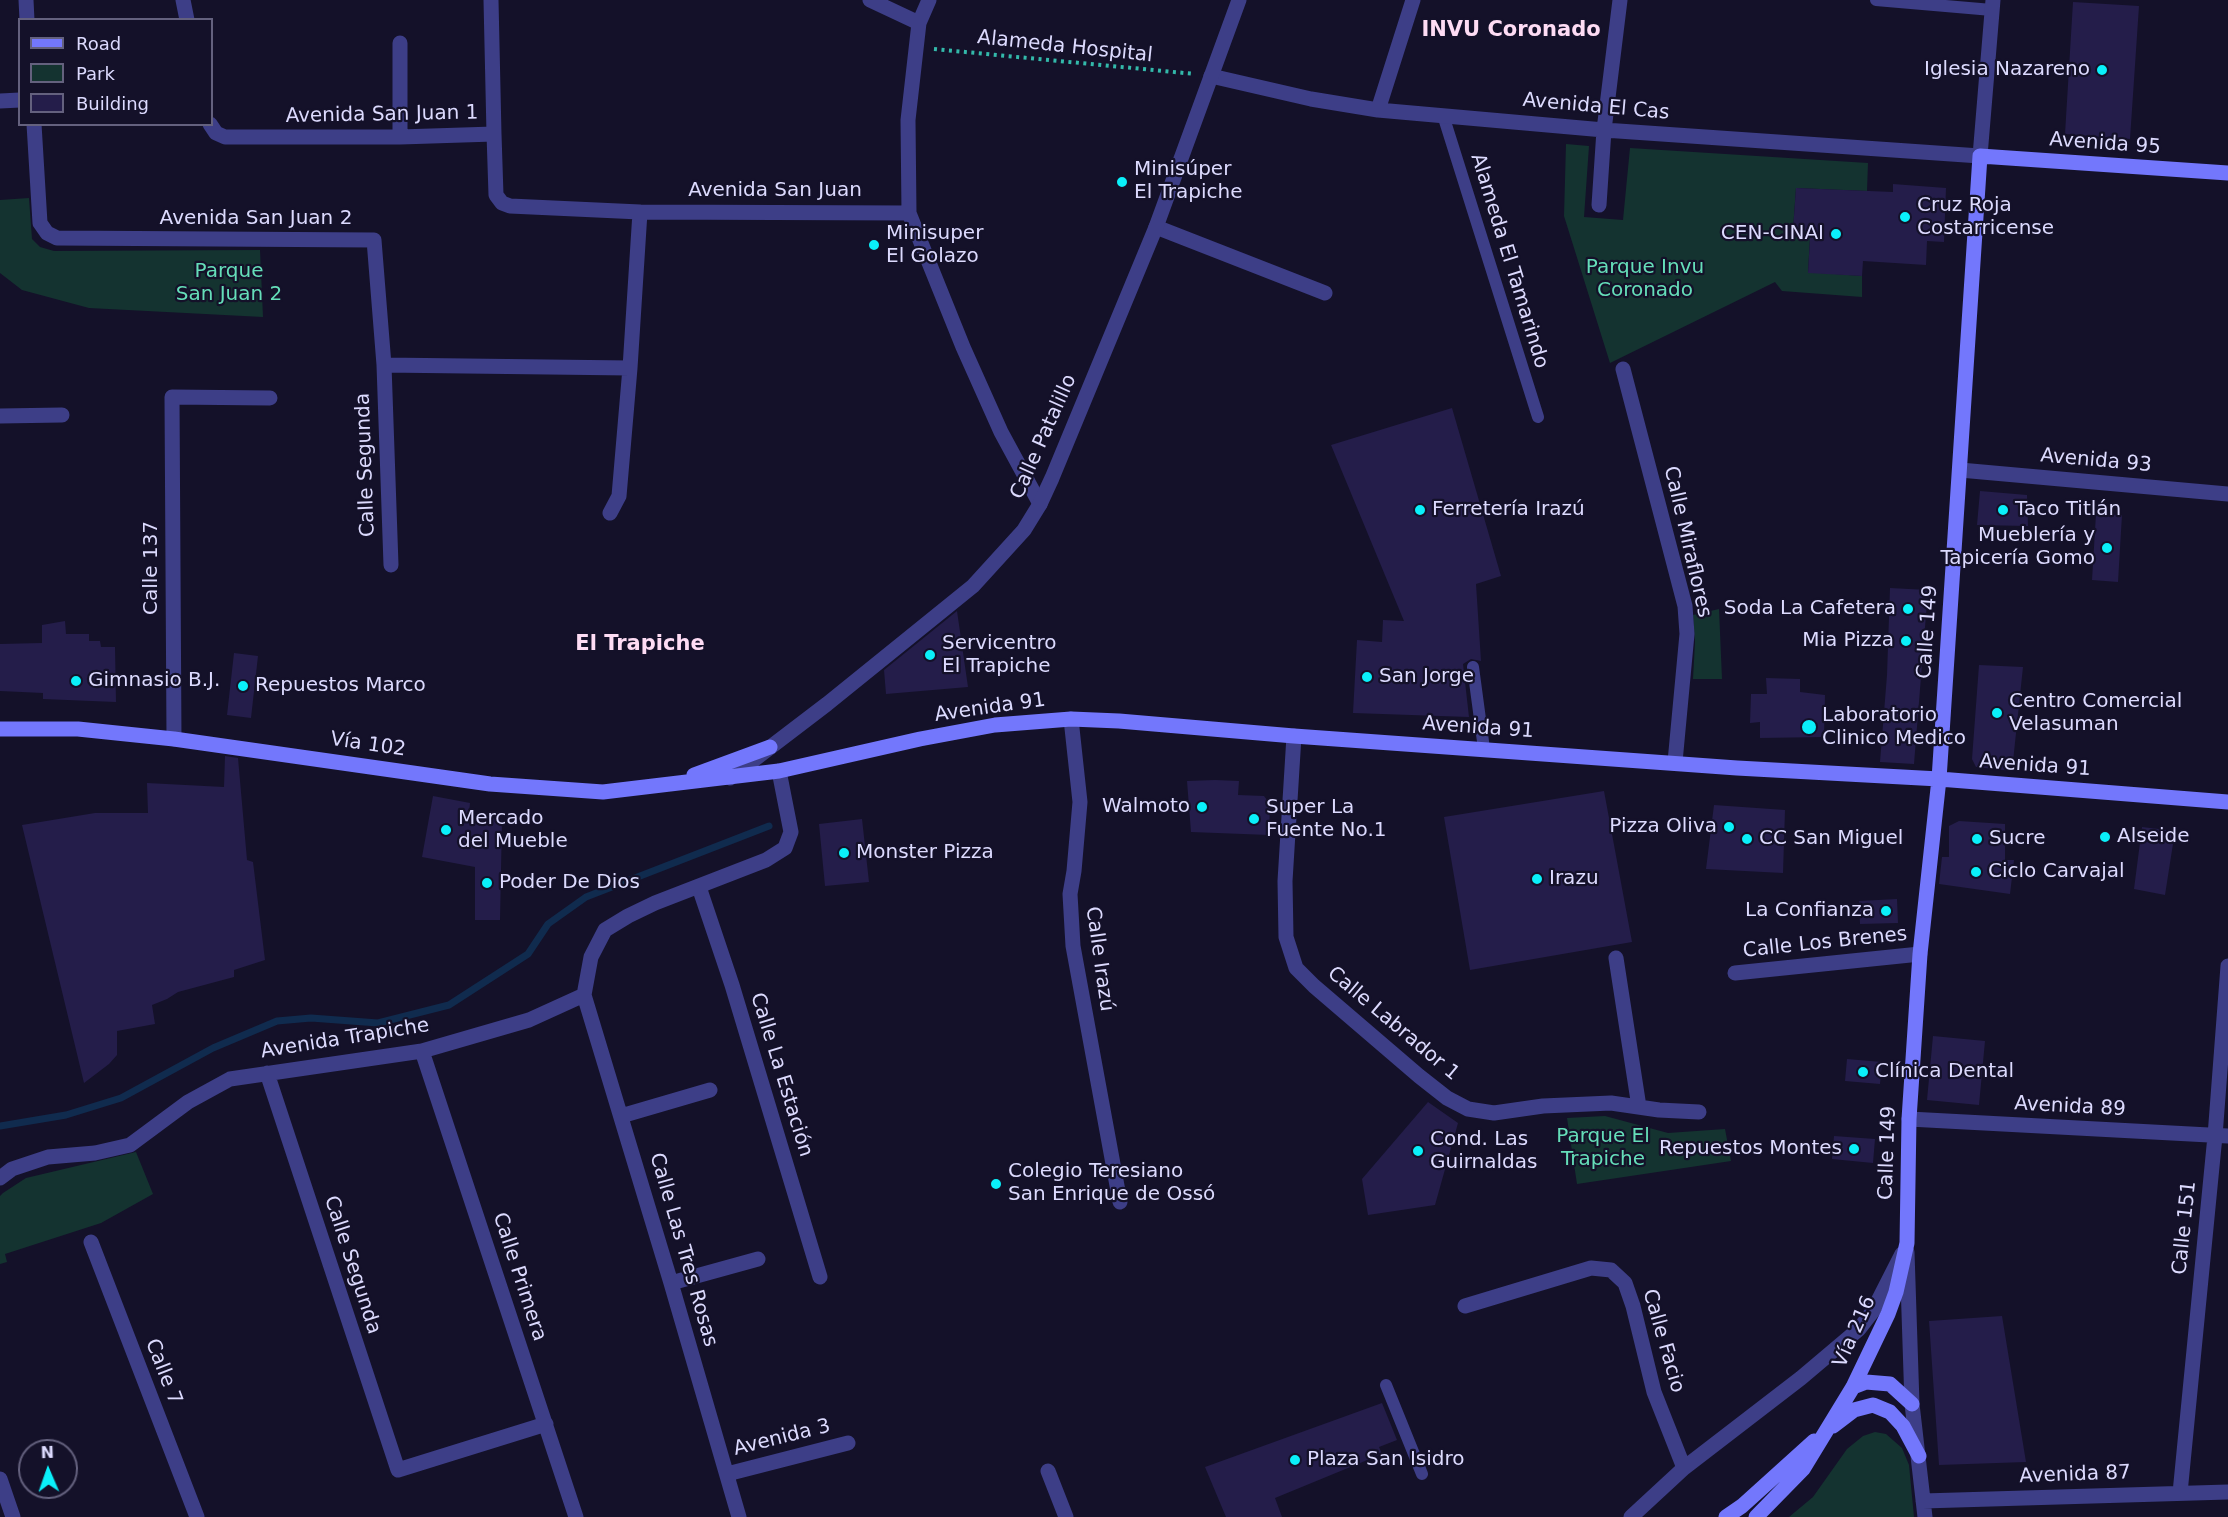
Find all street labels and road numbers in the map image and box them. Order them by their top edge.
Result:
street label: Alameda Hospital [976,26,1154,68]
street label: Avenida El Cas [1522,89,1670,125]
street label: Avenida San Juan 1 [285,101,479,129]
street label: Avenida 95 [2048,128,2162,160]
street label: Alameda El Tamarindo [1465,151,1553,371]
street label: Avenida San Juan [688,179,862,203]
street label: Avenida San Juan 2 [160,207,352,231]
street label: Calle Patalillo [1006,371,1082,503]
street label: Calle Segunda [351,393,381,537]
street label: Avenida 93 [2039,444,2153,478]
street label: Calle Miraflores [1658,464,1716,620]
street label: Calle 137 [140,521,164,615]
street label: Calle 149 [1913,584,1943,680]
street label: Avenida 91 [933,688,1047,728]
street label: Avenida 91 [1421,712,1535,744]
street label: Vía 102 [329,728,407,762]
street label: Avenida 91 [1978,750,2092,782]
street label: Calle Irazú [1080,905,1118,1013]
street label: Calle Los Brenes [1742,922,1908,964]
street label: Calle Labrador 1 [1322,962,1464,1086]
street label: Calle La Estación [745,990,817,1160]
street label: Avenida Trapiche [259,1014,431,1064]
street label: Avenida 89 [2014,1092,2126,1122]
street label: Calle 149 [1874,1106,1902,1200]
street label: Calle Las Tres Rosas [644,1150,722,1350]
street label: Calle 151 [2168,1180,2202,1276]
street label: Calle Segunda [318,1193,386,1337]
street label: Calle Primera [487,1210,551,1344]
street label: Calle Facio [1637,1286,1689,1396]
street label: Vía 216 [1829,1292,1881,1372]
street label: Calle 7 [139,1336,187,1408]
street label: Avenida 3 [731,1414,833,1462]
street label: Avenida 87 [2019,1461,2131,1489]

